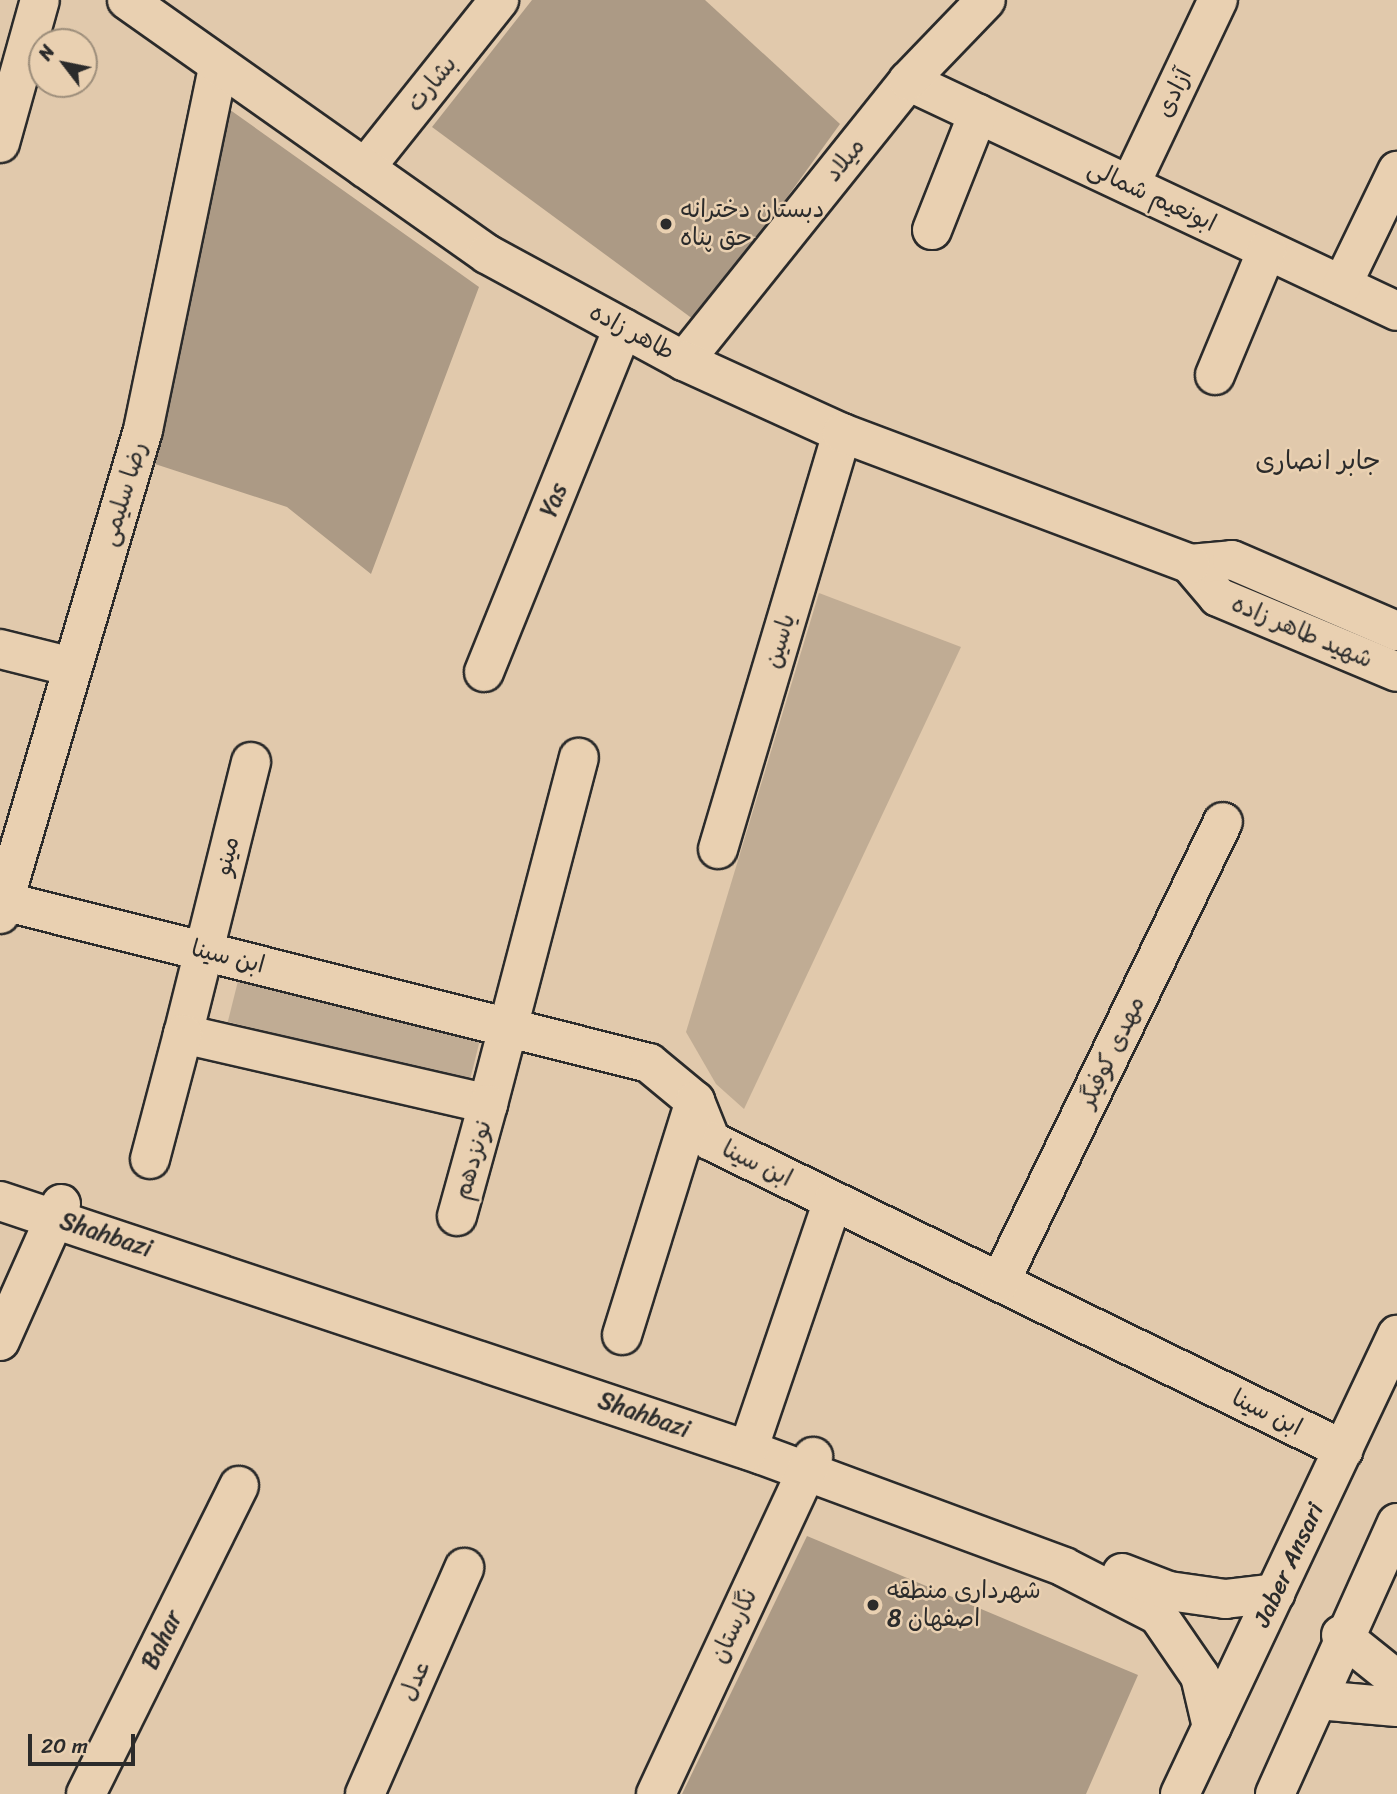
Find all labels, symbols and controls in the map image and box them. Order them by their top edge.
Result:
north arrow [28,28,98,98]
text: N [29,38,64,67]
street label: بشارت [401,50,463,118]
street label: آزادی [1150,64,1198,122]
street label: میلاد [819,132,871,188]
street label: ابونعیم شمالی [1083,154,1221,238]
place label: دبستان دخترانه حق پناه [680,196,824,252]
marker: دبستان دخترانه حق پناه [658,216,674,232]
street label: طاهر زاده [584,298,680,366]
street label: رضا سلیمی [95,438,153,550]
district label: جابر انصاری [1255,445,1381,477]
street label: Yas [534,479,574,521]
street label: شهید طاهر زاده [1227,589,1377,675]
street label: یاسین [758,610,802,672]
street label: مینو [208,834,246,878]
street label: ابن سینا [188,934,268,980]
street label: مهدی کوفیگر [1073,992,1151,1112]
street label: نونزدهم [448,1117,498,1203]
street label: ابن سینا [717,1135,797,1193]
street label: Shahbazi [56,1207,156,1263]
street label: ابن سینا [1227,1384,1307,1442]
street label: Shahbazi [594,1386,694,1444]
street label: Jaber Ansari [1248,1499,1330,1631]
place label: شهرداری منطقه 8 اصفهان [887,1577,1041,1633]
street label: نگارستان [704,1584,764,1668]
marker: شهرداری منطقه 8 اصفهان [865,1597,881,1613]
street label: Bahar [136,1606,188,1674]
street label: عدل [393,1656,437,1706]
scale bar [32,1720,138,1764]
text: 20 m [41,1727,88,1765]

